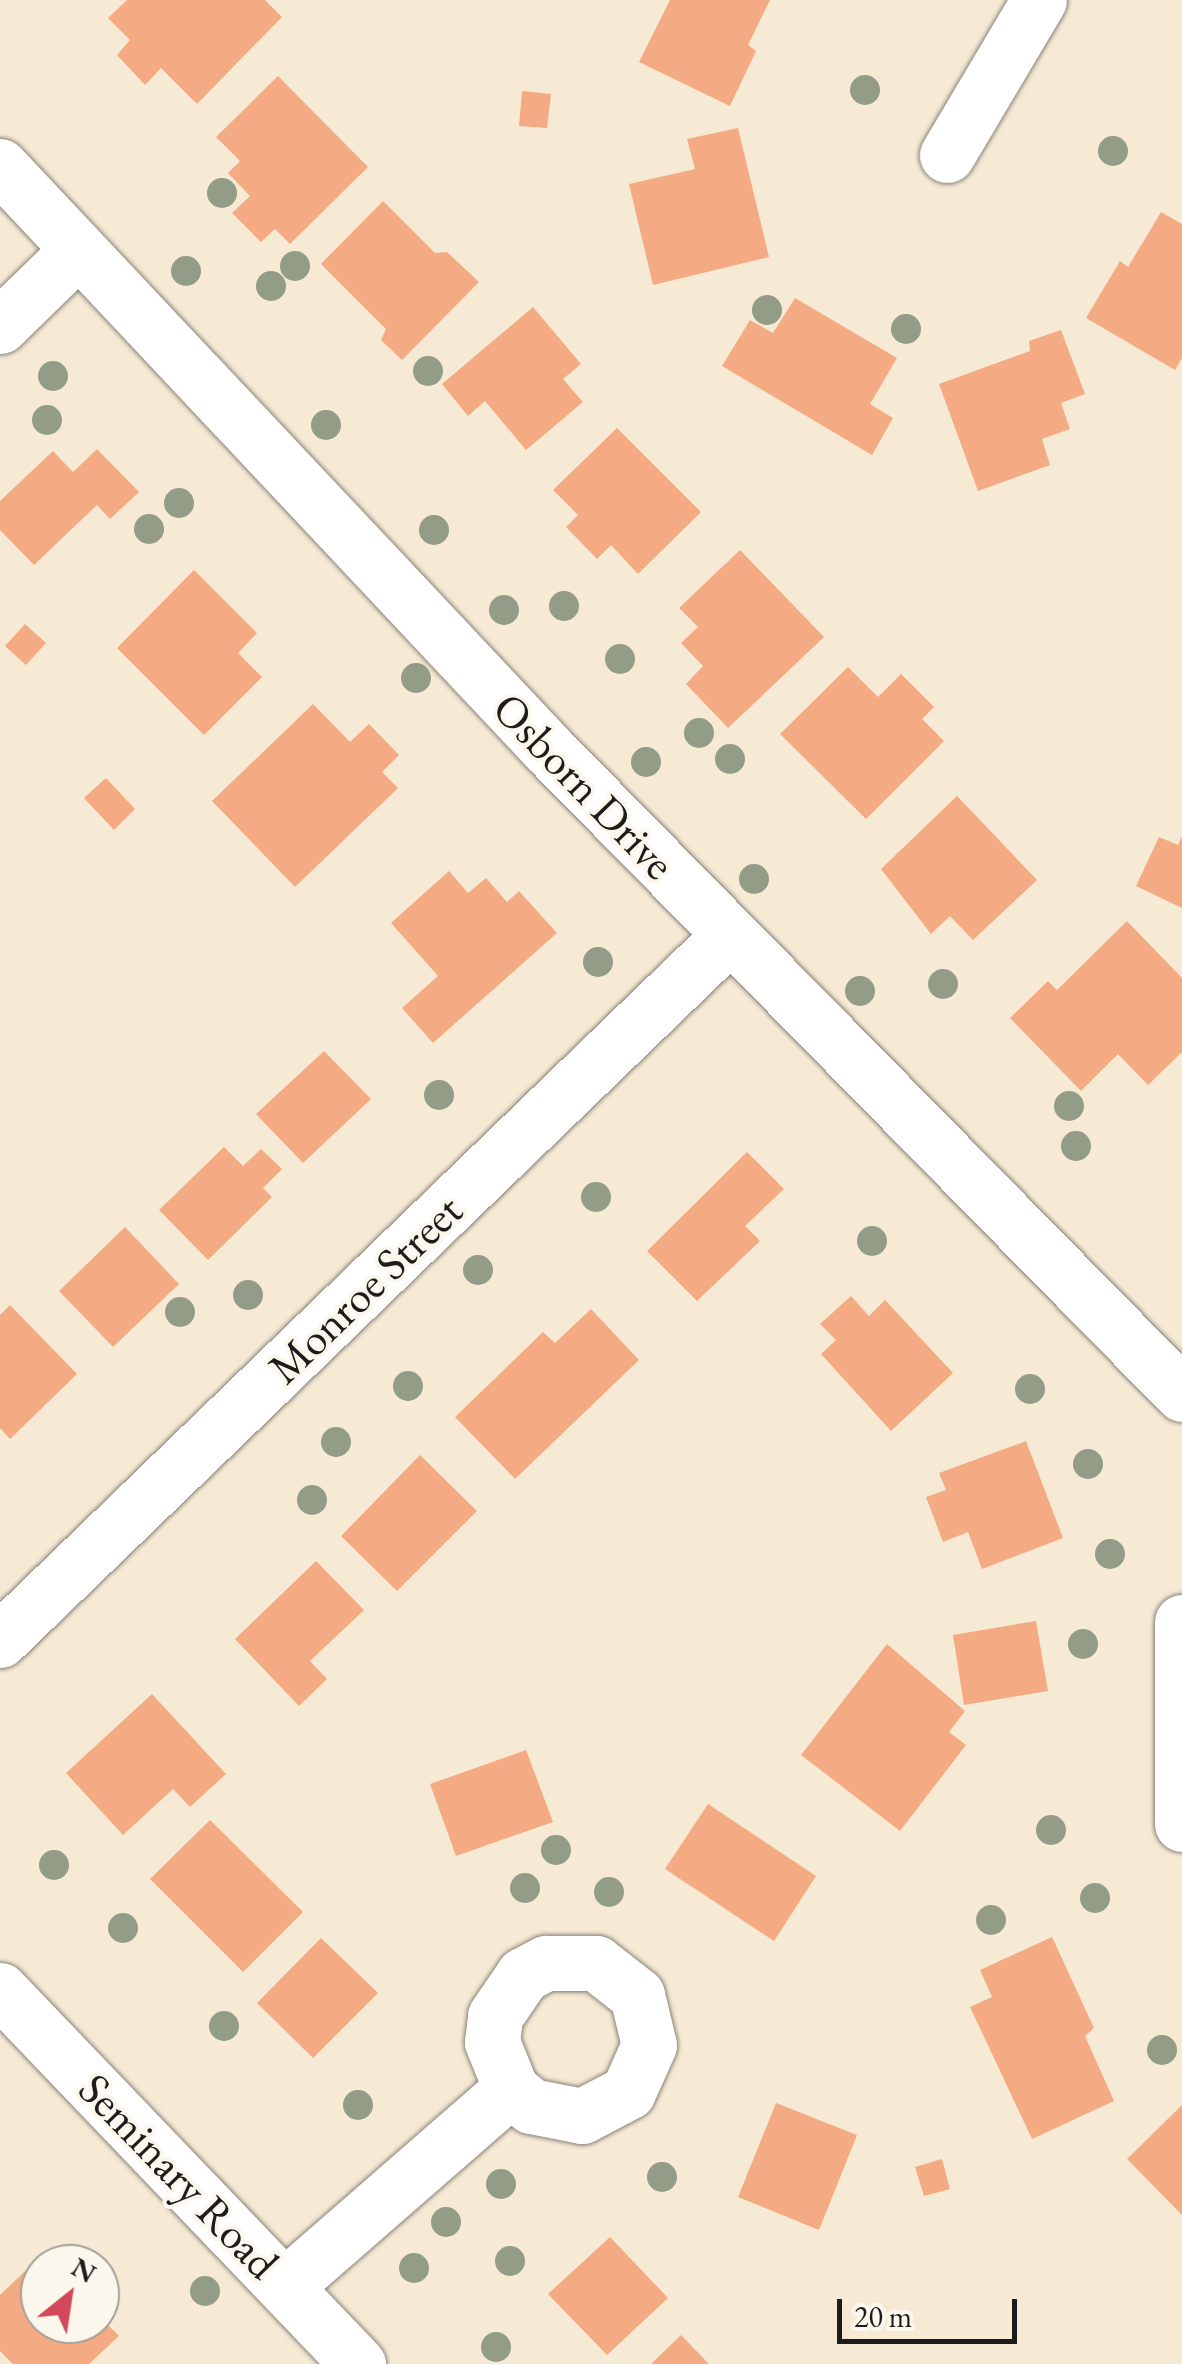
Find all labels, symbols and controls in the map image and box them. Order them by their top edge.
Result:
street label: Osborn Drive [482,682,686,890]
street label: Monroe Street [257,1183,473,1395]
street label: Seminary Road [68,2062,290,2290]
north arrow [20,2244,120,2344]
text: N [65,2248,103,2291]
scale bar [842,2279,1022,2341]
text: 20 m [854,2297,912,2336]

